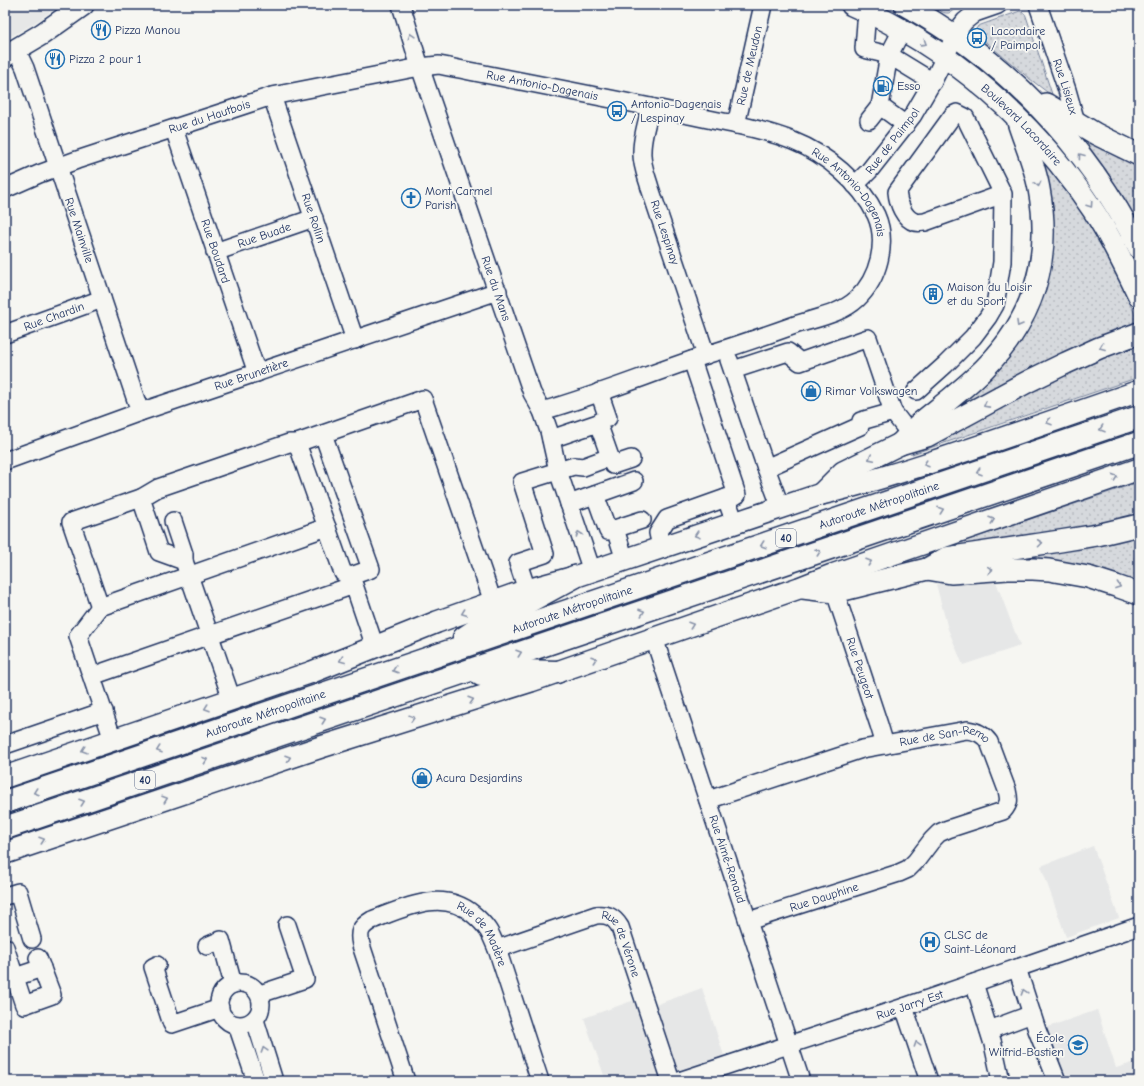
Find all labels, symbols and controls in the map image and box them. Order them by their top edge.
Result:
restaurant icon: Pizza Manou [90,19,112,41]
place label: Pizza Manou [115,23,180,37]
street label: Rue de Meudon [734,24,765,107]
place label: Lacordaire / Paimpol [991,24,1045,52]
bus stop icon: Lacordaire / Paimpol [966,27,988,49]
one-way arrow [407,33,416,40]
one-way arrow [920,39,927,46]
restaurant icon: Pizza 2 pour 1 [44,48,66,70]
place label: Pizza 2 pour 1 [69,52,142,66]
street label: Rue Lisieux [1050,57,1081,116]
street label: Rue Antonio-Dagenais [485,68,599,103]
fuel station icon: Esso [872,75,894,97]
place label: Esso [897,79,921,93]
street label: Boulevard Lacordaire [978,81,1065,168]
street label: Rue du Hautbois [167,97,252,136]
place label: Antonio-Dagenais / Lespinay [631,97,721,125]
bus stop icon: Antonio-Dagenais / Lespinay [606,100,628,122]
street label: Rue de Paimpol [862,105,923,177]
street label: Rue Antonio-Dagenais [809,145,888,237]
one-way arrow [1079,153,1086,160]
one-way arrow [1034,181,1042,188]
place label: Mont Carmel Parish [425,184,492,212]
church icon: Mont Carmel Parish [400,187,422,209]
street label: Rue Rollin [299,192,328,245]
street label: Rue Mainville [62,196,97,265]
street label: Rue Lespinay [648,198,682,267]
one-way arrow [1085,200,1092,207]
street label: Rue Boudard [198,217,233,285]
street label: Rue Buade [236,219,293,251]
street label: Rue du Mans [478,254,514,323]
place label: Maison du Loisir et du Sport [947,280,1032,308]
building icon: Maison du Loisir et du Sport [922,283,944,305]
street label: Rue Chardin [22,299,86,334]
one-way arrow [1017,320,1024,327]
one-way arrow [1099,342,1106,350]
street label: Rue Brunetière [212,355,290,393]
shop icon: Rimar Volkswagen [800,380,822,402]
place label: Rimar Volkswagen [825,384,917,398]
one-way arrow [983,400,990,407]
one-way arrow [1046,417,1053,426]
one-way arrow [1099,425,1106,433]
one-way arrow [868,453,876,461]
one-way arrow [923,459,930,467]
one-way arrow [976,467,983,475]
one-way arrow [1111,474,1118,482]
street label: Autoroute Métropolitaine [817,478,941,532]
one-way arrow [938,506,945,515]
one-way arrow [988,516,995,525]
road number: 40 [776,529,796,547]
one-way arrow [575,531,584,538]
one-way arrow [694,531,701,539]
one-way arrow [1037,539,1043,548]
one-way arrow [760,540,767,549]
one-way arrow [815,548,822,557]
one-way arrow [865,559,872,567]
one-way arrow [987,565,993,574]
one-way arrow [1114,582,1121,590]
street label: Autoroute Métropolitaine [510,583,634,636]
one-way arrow [460,608,467,617]
one-way arrow [639,608,646,617]
one-way arrow [688,621,695,630]
street label: Rue Peugeot [843,635,877,701]
one-way arrow [515,650,522,658]
one-way arrow [339,655,346,663]
one-way arrow [591,655,598,664]
one-way arrow [392,665,399,674]
street label: Autoroute Métropolitaine [203,687,327,740]
one-way arrow [467,697,474,705]
one-way arrow [203,703,210,712]
one-way arrow [409,714,416,723]
one-way arrow [319,716,326,725]
street label: Rue de San-Remo [898,723,993,749]
one-way arrow [80,745,87,754]
one-way arrow [156,745,163,754]
one-way arrow [285,754,292,762]
one-way arrow [201,756,208,765]
shop icon: Acura Desjardins [411,767,433,789]
road number: 40 [135,771,155,789]
place label: Acura Desjardins [436,771,522,785]
one-way arrow [33,787,40,796]
one-way arrow [162,795,169,804]
one-way arrow [78,798,85,807]
street label: Rue Aimé-Renaud [706,813,749,905]
one-way arrow [38,837,45,845]
street label: Rue Dauphine [788,879,860,915]
street label: Rue de Madère [455,898,509,968]
street label: Rue de Vérone [600,908,643,979]
place label: CLSC de Saint-Léonard [944,928,1016,956]
hospital icon: CLSC de Saint-Léonard [919,931,941,953]
street label: Rue Jarry Est [875,987,946,1023]
one-way arrow [1021,988,1029,995]
place label: École Wilfrid-Bastien [989,1031,1064,1059]
school or university icon: École Wilfrid-Bastien [1067,1034,1089,1056]
one-way arrow [913,1041,921,1048]
one-way arrow [261,1047,269,1054]

